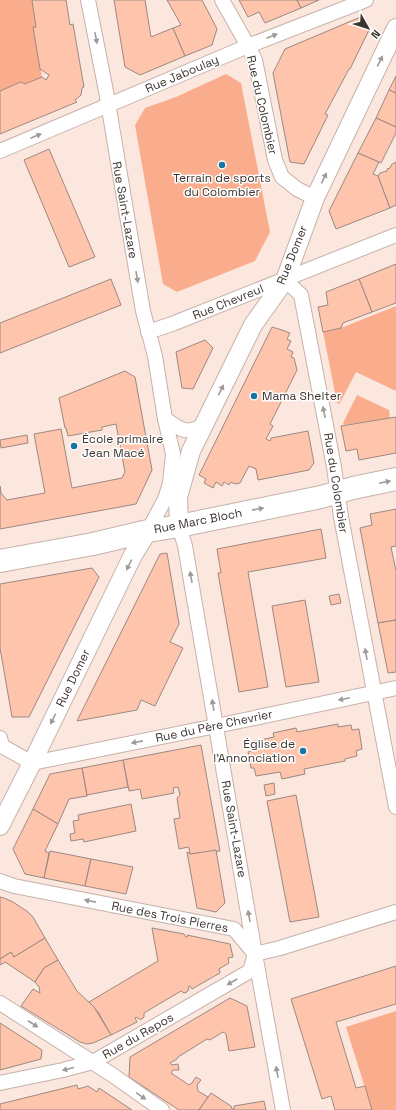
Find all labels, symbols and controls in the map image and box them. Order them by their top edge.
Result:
north arrow [348,8,388,48]
text: N [368,27,384,42]
one-way arrow [93,32,99,44]
one-way arrow [266,33,278,39]
street label: Rue Jaboulay [143,51,221,97]
street label: Rue du Colombier [243,54,281,157]
one-way arrow [377,55,383,67]
one-way arrow [30,133,42,139]
street label: Rue Saint-Lazare [109,160,141,260]
marker: Terrain de sports du Colombier [217,160,227,170]
place label: Terrain de sports du Colombier [173,170,271,200]
one-way arrow [321,173,327,184]
street label: Rue Domer [273,223,311,287]
one-way arrow [134,271,140,283]
street label: Rue Chevreul [190,280,266,324]
one-way arrow [218,384,224,396]
place label: Mama Shelter [262,388,342,404]
marker: Mama Shelter [249,391,259,401]
one-way arrow [320,406,326,418]
place label: École primaire Jean Macé [82,431,163,461]
street label: Rue du Colombier [320,432,352,535]
marker: École primaire Jean Macé [69,441,79,451]
one-way arrow [379,478,391,484]
street label: Rue Marc Bloch [152,505,244,537]
one-way arrow [252,506,264,512]
one-way arrow [126,559,132,570]
one-way arrow [188,571,194,583]
street label: Rue Domer [52,646,94,710]
one-way arrow [363,648,369,660]
one-way arrow [338,696,350,702]
one-way arrow [210,699,216,711]
street label: Rue du Père Chevrier [154,706,275,746]
one-way arrow [50,713,56,725]
place label: Église de l'Annonciation [213,736,295,766]
one-way arrow [131,740,143,746]
marker: Église de l'Annonciation [298,746,308,756]
street label: Rue Saint-Lazare [218,779,250,879]
one-way arrow [84,898,96,904]
street label: Rue des Trois Pierres [110,898,230,936]
one-way arrow [246,910,252,922]
one-way arrow [226,978,238,985]
street label: Rue du Repos [100,1009,176,1063]
one-way arrow [28,1020,38,1028]
one-way arrow [274,1065,280,1078]
one-way arrow [62,1066,74,1072]
one-way arrow [136,1092,147,1100]

